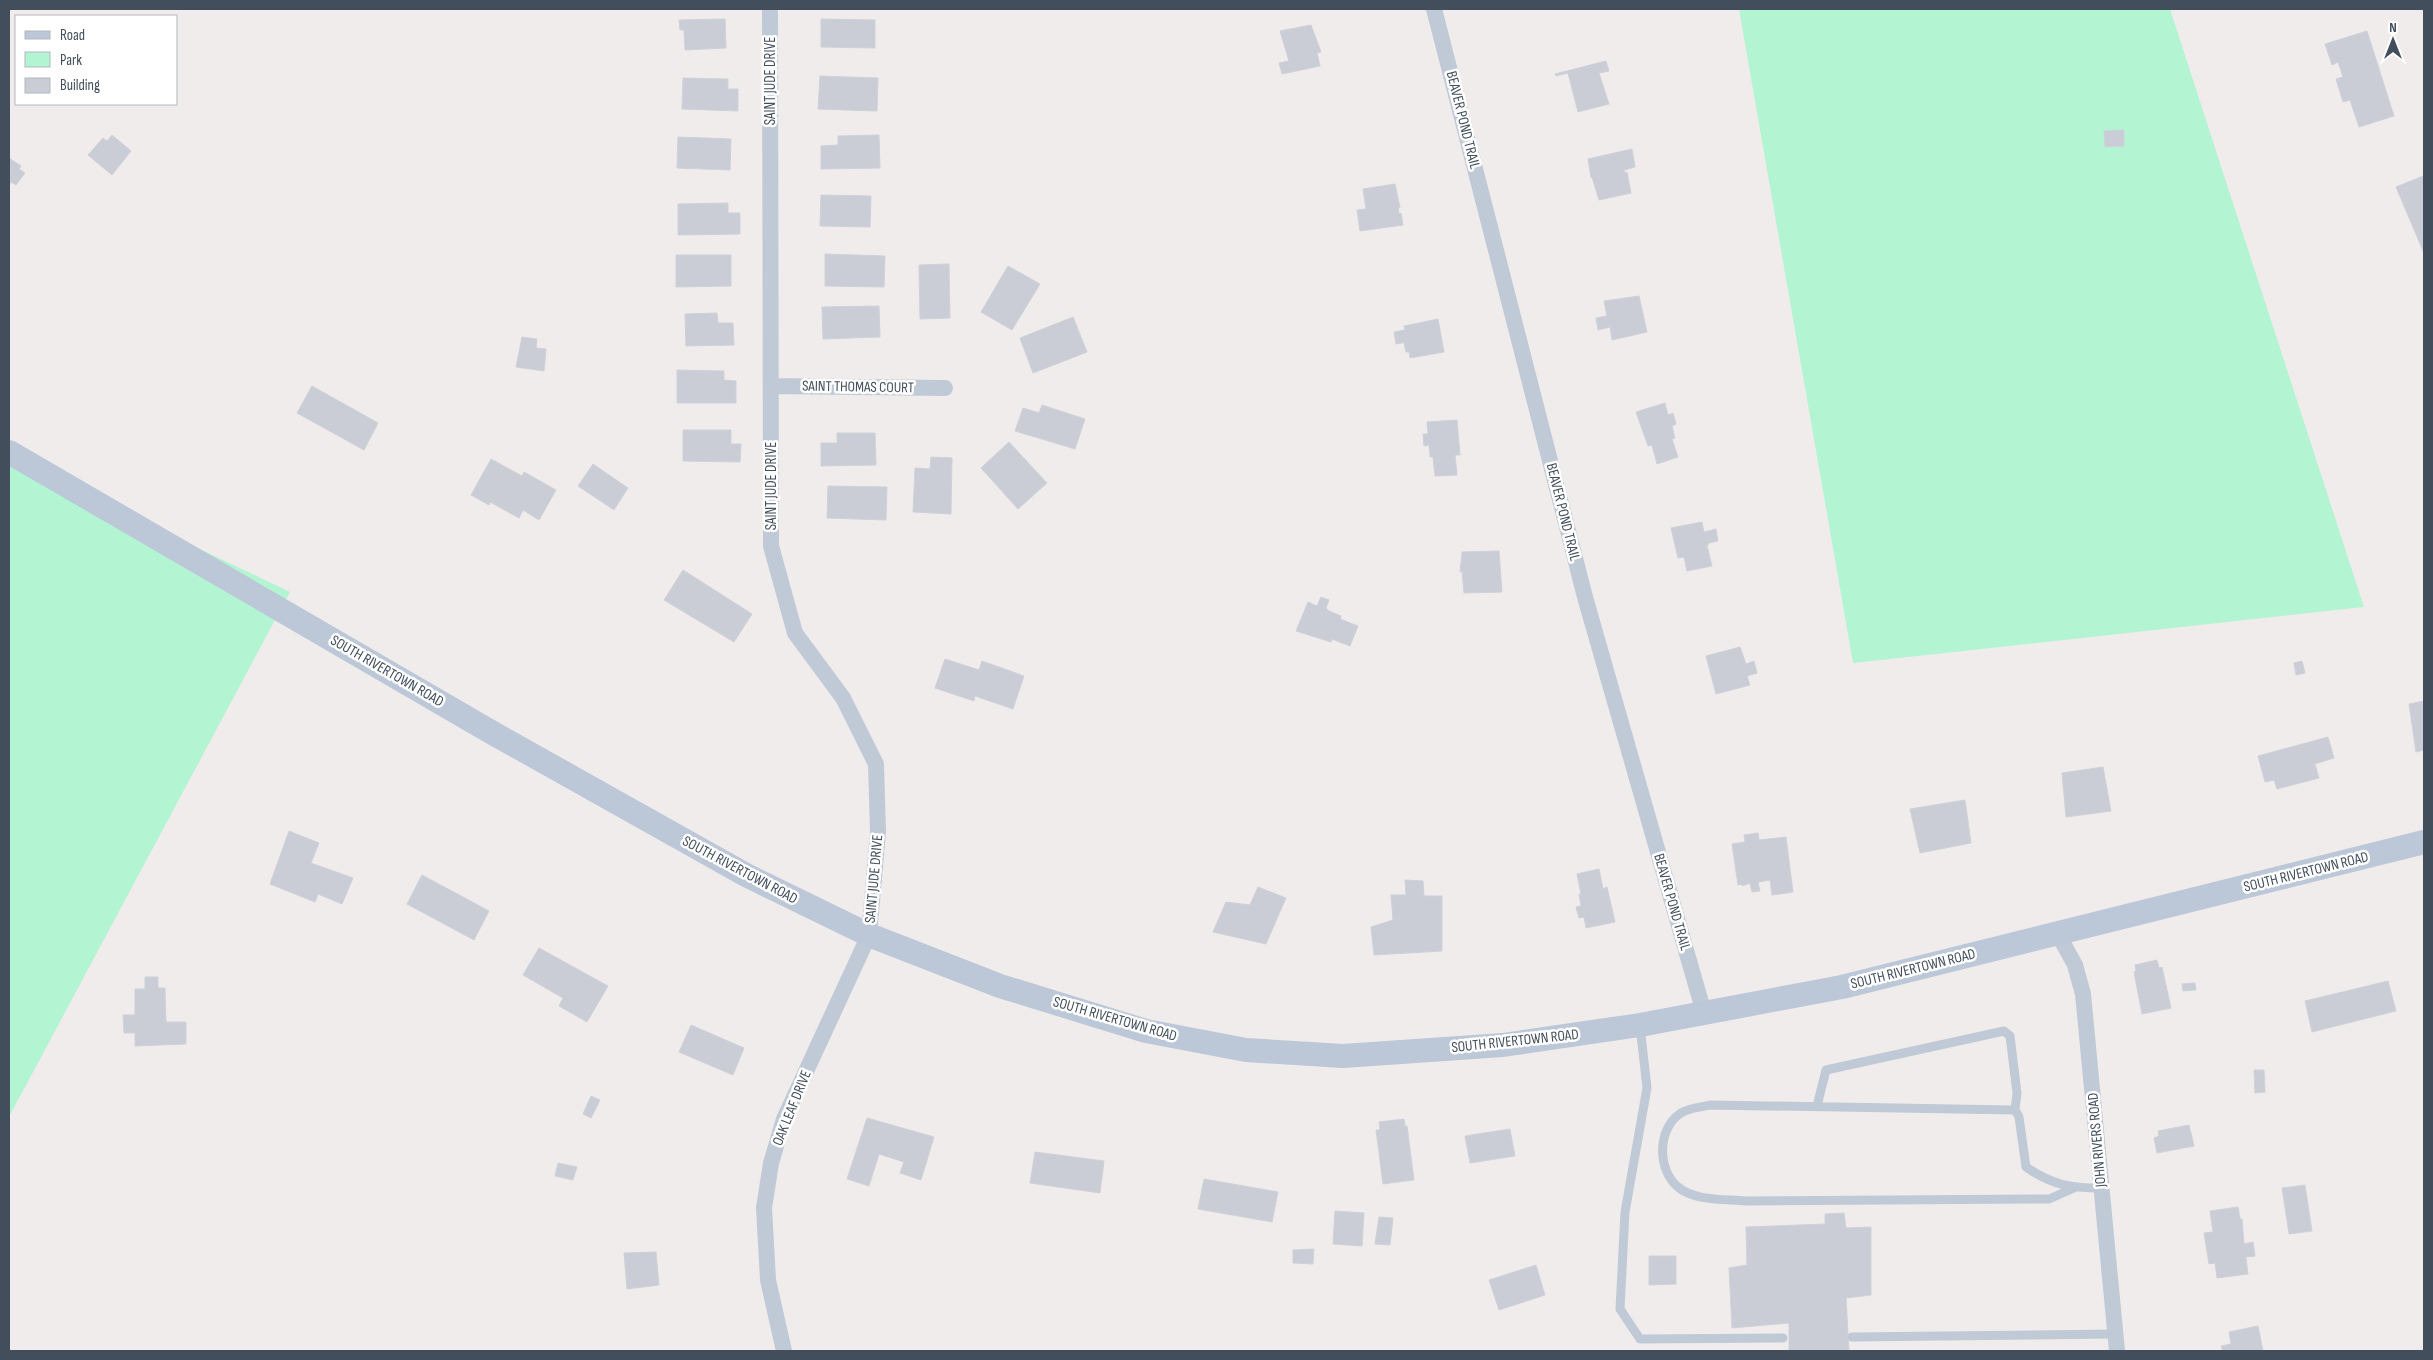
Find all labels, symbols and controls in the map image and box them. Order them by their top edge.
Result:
legend [15,15,178,105]
north arrow [2368,15,2418,65]
text: N [2389,19,2397,36]
text: Road [60,26,85,45]
street label: SAINT JUDE DRIVE [761,37,780,125]
text: Park [60,51,82,70]
street label: BEAVER POND TRAIL [1442,69,1484,171]
text: Building [60,76,100,95]
street label: SAINT THOMAS COURT [802,377,914,397]
street label: SAINT JUDE DRIVE [762,442,781,530]
street label: BEAVER POND TRAIL [1542,461,1584,563]
street label: SOUTH RIVERTOWN ROAD [327,631,447,711]
street label: SOUTH RIVERTOWN ROAD [679,832,801,908]
street label: SAINT JUDE DRIVE [861,834,887,924]
street label: SOUTH RIVERTOWN ROAD [2242,847,2370,897]
street label: BEAVER POND TRAIL [1649,851,1695,953]
street label: SOUTH RIVERTOWN ROAD [1849,944,1977,994]
street label: SOUTH RIVERTOWN ROAD [1051,992,1179,1046]
street label: SOUTH RIVERTOWN ROAD [1450,1025,1580,1057]
street label: OAK LEAF DRIVE [768,1068,816,1148]
street label: JOHN RIVERS ROAD [2083,1092,2111,1189]

